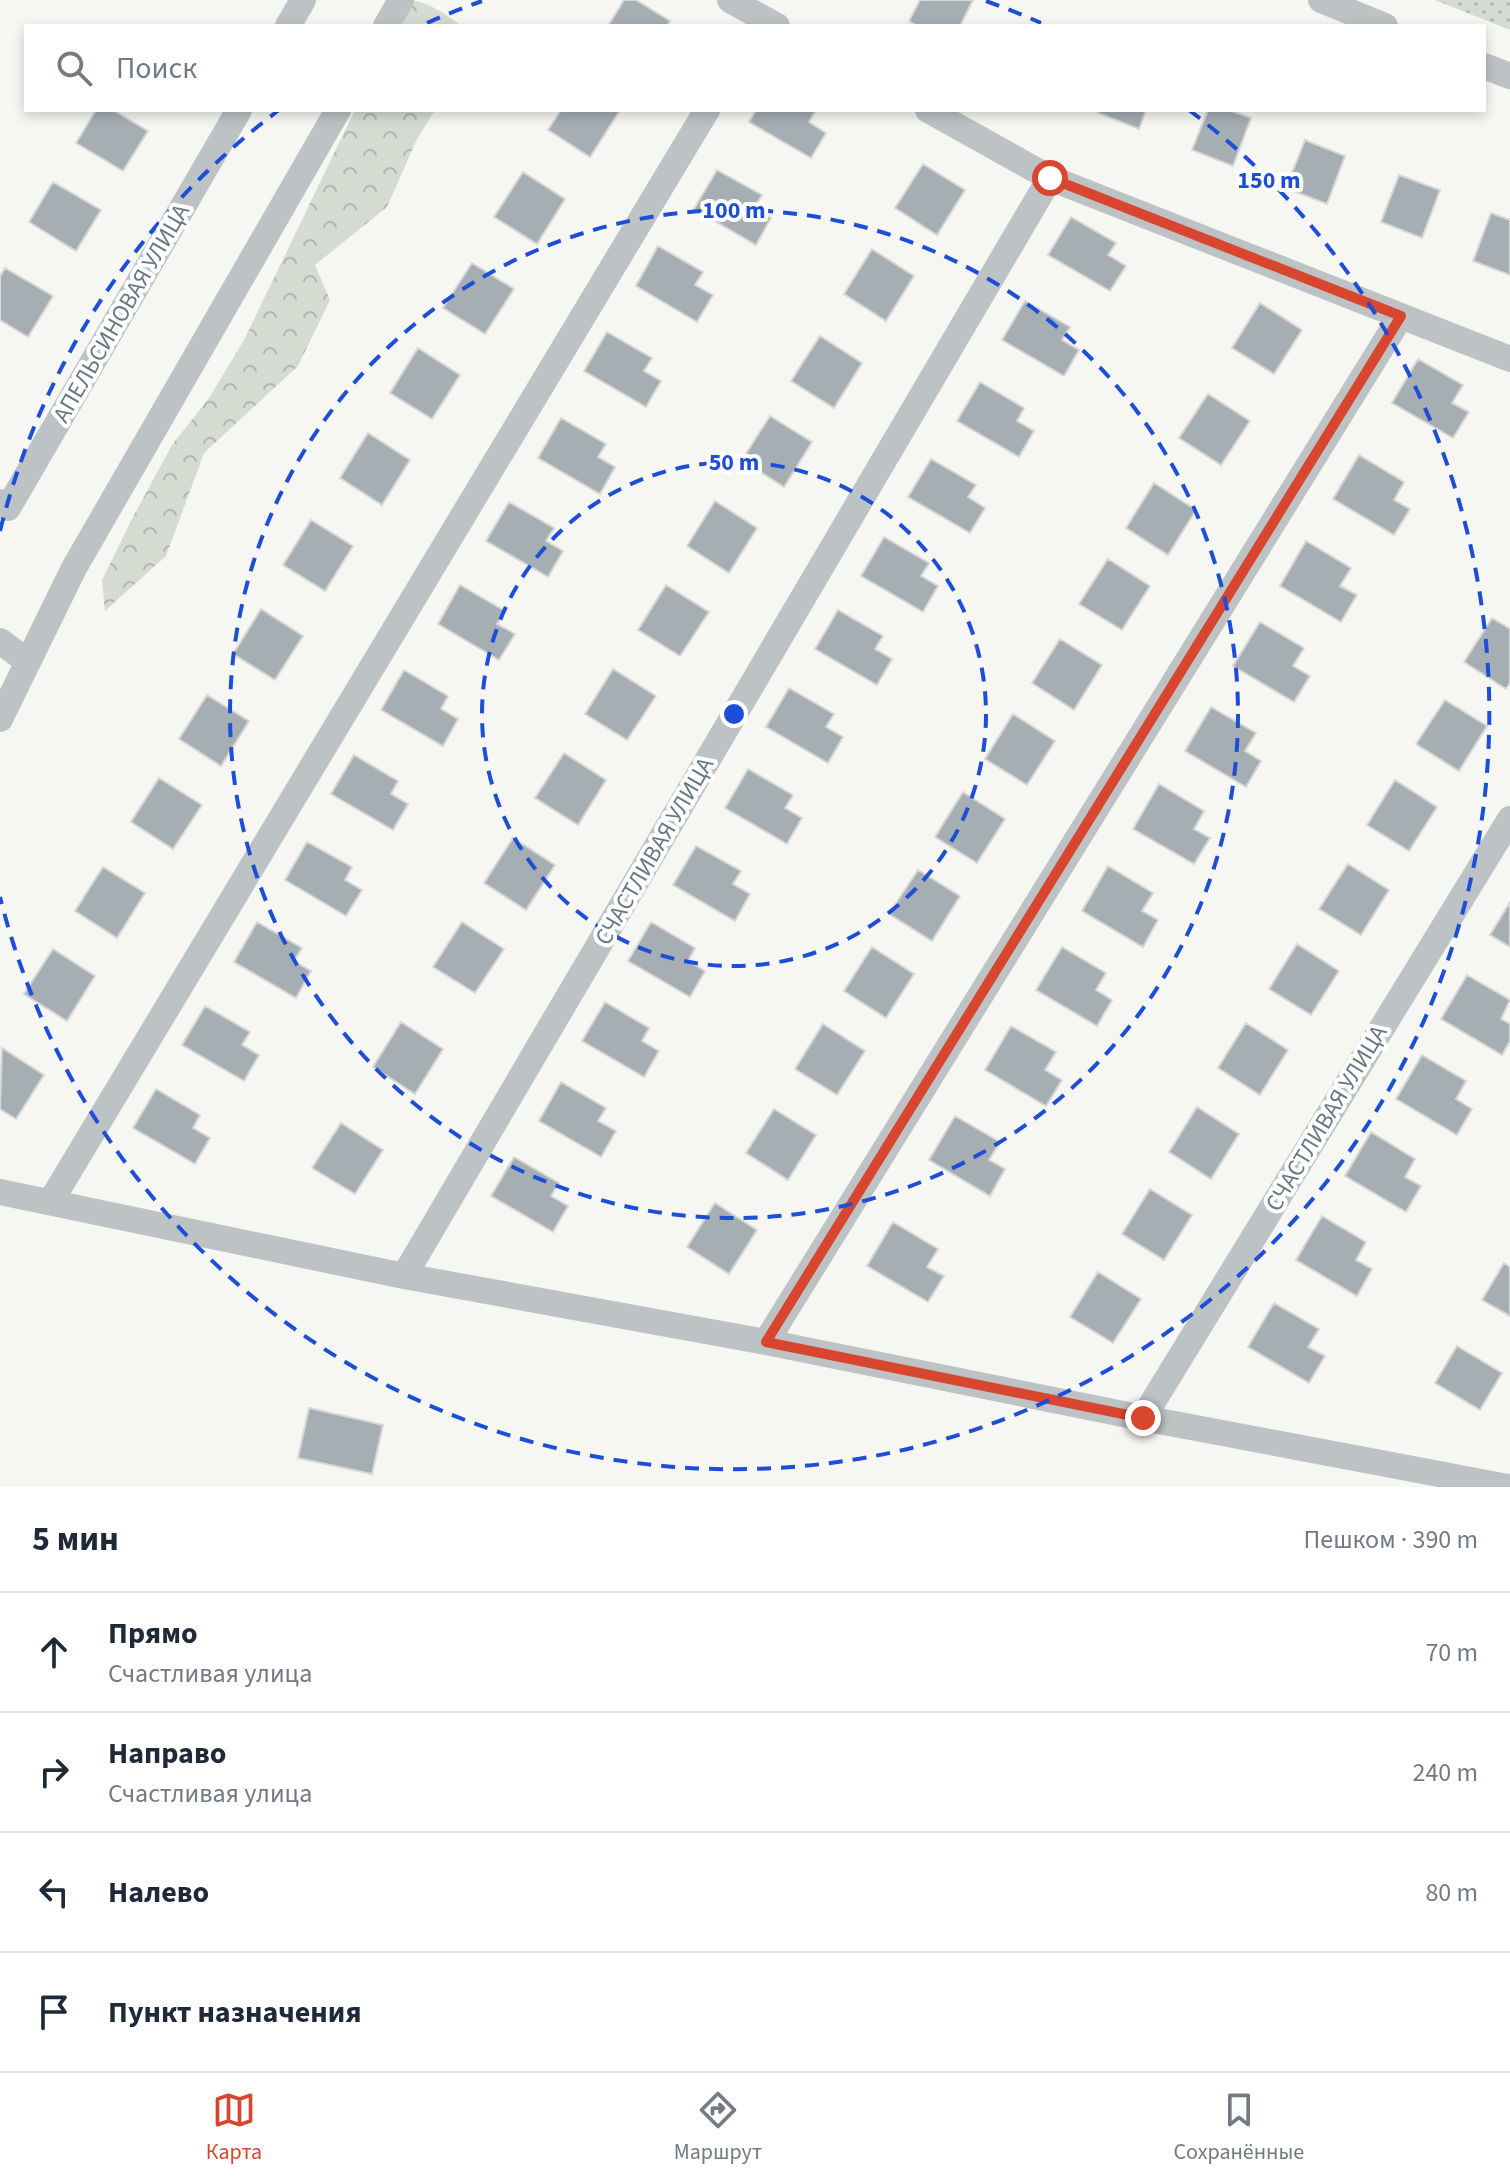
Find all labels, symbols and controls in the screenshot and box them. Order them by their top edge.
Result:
search box [24,24,1486,112]
icon: search [52,46,96,90]
text: Поиск [116,47,197,90]
route start [1032,160,1068,196]
text: 150 m [1237,163,1301,198]
text: 100 m [702,193,766,228]
street label: АПЕЛЬСИНОВАЯ УЛИЦА [44,197,198,429]
text: 50 m [709,445,759,480]
centre of rings [720,700,748,728]
street label: СЧАСТЛИВАЯ УЛИЦА [586,751,723,952]
street label: СЧАСТЛИВАЯ УЛИЦА [1257,1018,1396,1218]
route end [1125,1400,1161,1436]
text: 5 мин [32,1515,119,1564]
text: Пешком · 390 m [1303,1521,1478,1558]
text: Прямо [108,1612,198,1655]
icon: ahead [32,1630,76,1674]
text: 70 m [1425,1634,1478,1671]
text: Счастливая улица [108,1655,312,1692]
text: Направо [108,1732,226,1775]
icon: right [32,1750,76,1794]
text: 240 m [1412,1754,1478,1791]
text: Счастливая улица [108,1775,312,1812]
icon: left [32,1870,76,1914]
text: Налево [108,1871,209,1914]
text: 80 m [1425,1874,1478,1911]
icon: arrive [32,1990,76,2034]
text: Пункт назначения [108,1991,362,2034]
tab: Карта [206,2088,262,2168]
tab: Маршрут [674,2088,762,2168]
tab: Сохранённые [1174,2088,1304,2168]

